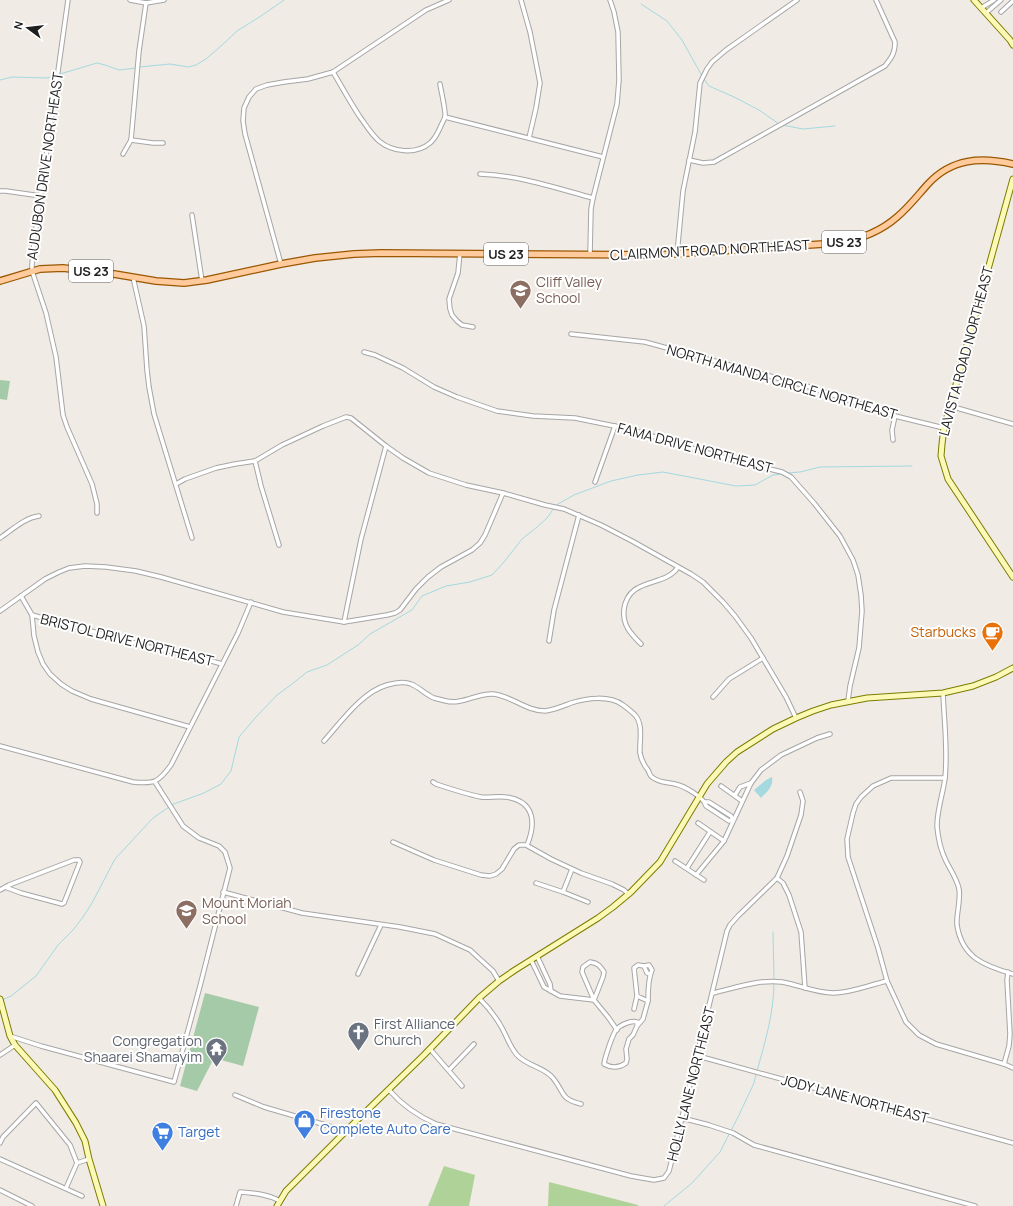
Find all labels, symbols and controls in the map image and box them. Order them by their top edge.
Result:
north arrow [8,8,48,48]
text: N [10,19,26,31]
street label: AUDUBON DRIVE NORTHEAST [22,70,67,261]
road number: US 23 [822,231,866,253]
street label: CLAIRMONT ROAD NORTHEAST [610,235,811,264]
road number: US 23 [484,243,528,265]
road number: US 23 [69,260,113,282]
street label: LAVISTA ROAD NORTHEAST [934,263,997,438]
place label: Cliff Valley School [536,272,603,307]
school or university icon: Cliff Valley School [507,277,533,310]
street label: NORTH AMANDA CIRCLE NORTHEAST [665,339,900,424]
street label: FAMA DRIVE NORTHEAST [615,418,775,478]
street label: BRISTOL DRIVE NORTHEAST [39,609,216,670]
cafe icon: Starbucks [979,619,1005,652]
place label: Starbucks [910,622,976,641]
place label: Mount Moriah School [202,893,292,928]
school or university icon: Mount Moriah School [173,898,199,931]
street label: HOLLY LANE NORTHEAST [662,1004,719,1163]
place label: First Alliance Church [374,1014,455,1049]
church icon: First Alliance Church [346,1019,372,1052]
place label: Congregation Shaarei Shamayim [84,1031,202,1066]
temple icon: Congregation Shaarei Shamayim [204,1036,230,1069]
street label: JODY LANE NORTHEAST [779,1070,932,1128]
place label: Firestone Complete Auto Care [320,1103,451,1138]
shop icon: Firestone Complete Auto Care [292,1108,318,1141]
supermarket icon: Target [149,1119,175,1152]
place label: Target [178,1122,220,1141]

